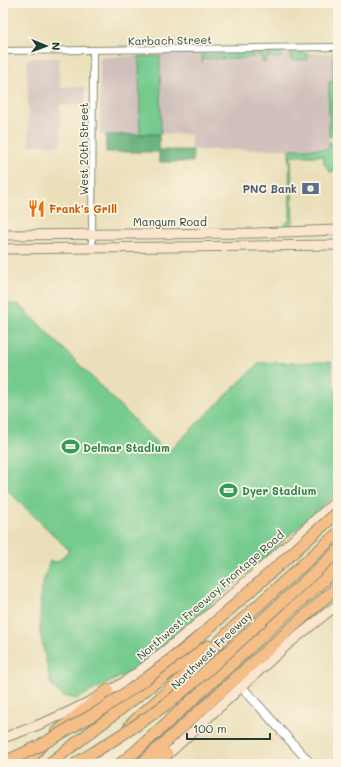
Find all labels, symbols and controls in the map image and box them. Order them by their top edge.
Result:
north arrow [26,26,66,66]
street label: Karbach Street [128,32,212,48]
text: N [49,42,64,50]
street label: West 20th Street [76,103,91,195]
bank icon: PNC Bank [300,178,320,198]
place label: PNC Bank [243,181,297,196]
restaurant icon: Frank's Grill [26,198,46,218]
place label: Frank's Grill [49,201,117,216]
street label: Mangum Road [133,214,207,229]
sports icon: Delmar Stadium [60,437,80,457]
place label: Delmar Stadium [83,440,170,455]
sports icon: Dyer Stadium [219,480,239,500]
place label: Dyer Stadium [242,483,317,498]
street label: Northwest Freeway Frontage Road [134,528,286,662]
street label: Northwest Freeway [168,608,254,692]
scale bar [187,715,270,741]
text: 100 m [193,720,227,736]

